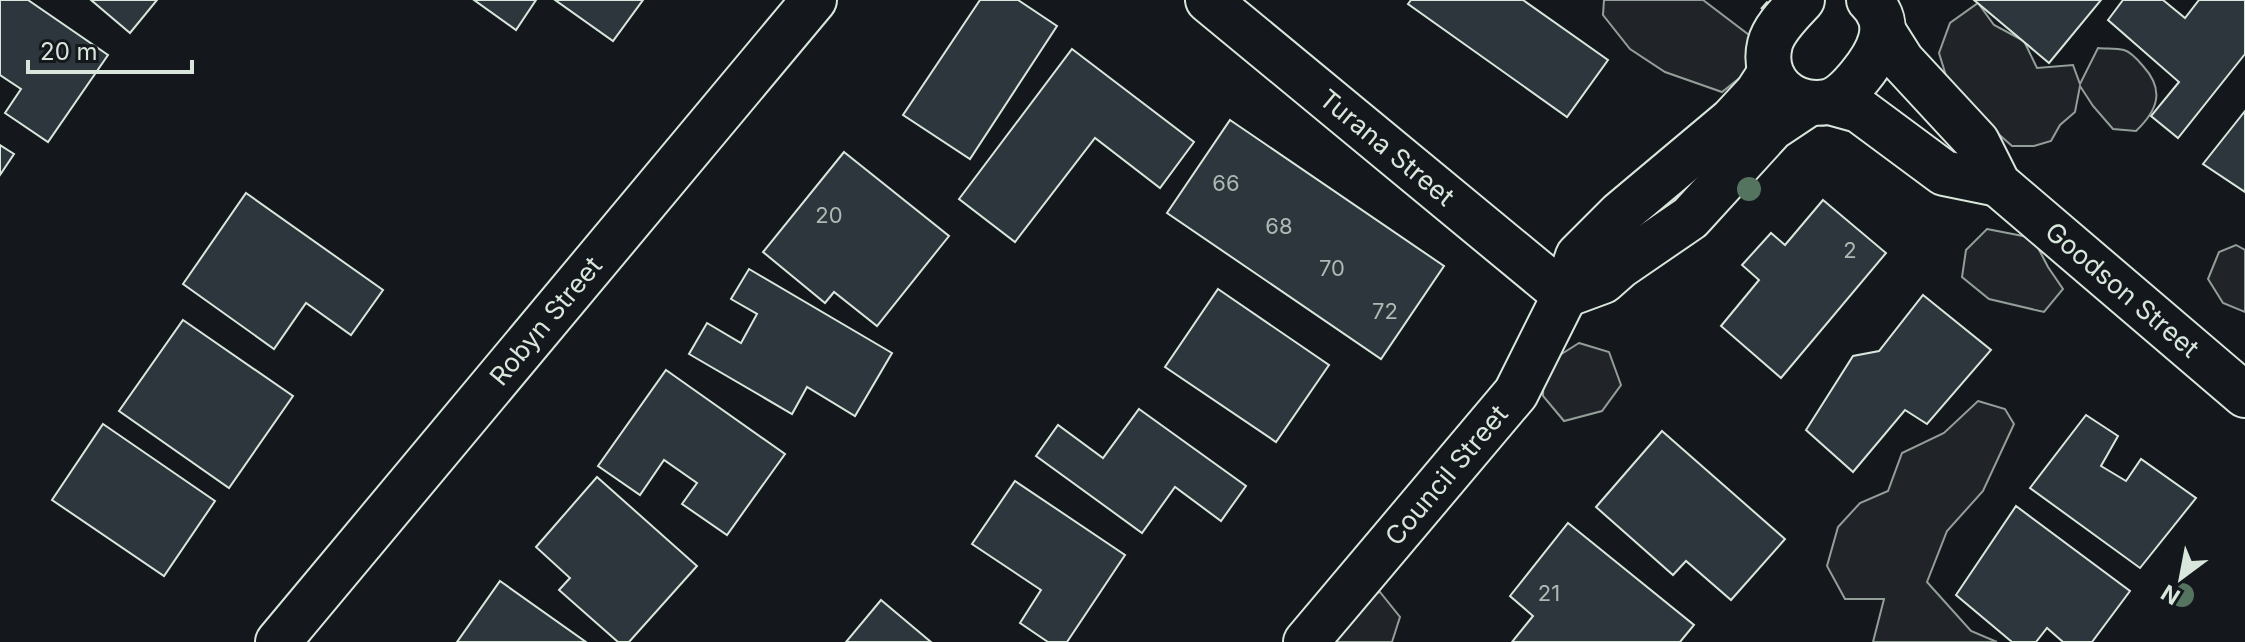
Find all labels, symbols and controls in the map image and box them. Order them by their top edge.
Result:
scale bar [28,24,192,74]
text: 20 m [40,37,98,66]
street label: Turana Street [1314,83,1461,212]
house number: 66 [1212,170,1240,196]
house number: 20 [815,202,843,228]
house number: 68 [1265,213,1293,239]
street label: Goodson Street [2039,215,2205,364]
house number: 2 [1843,237,1857,263]
street label: Robyn Street [483,250,608,391]
house number: 70 [1319,255,1345,281]
house number: 72 [1372,298,1398,324]
street label: Council Street [1378,399,1514,551]
north arrow [2141,538,2221,618]
text: N [2156,579,2184,610]
house number: 21 [1538,580,1560,606]

